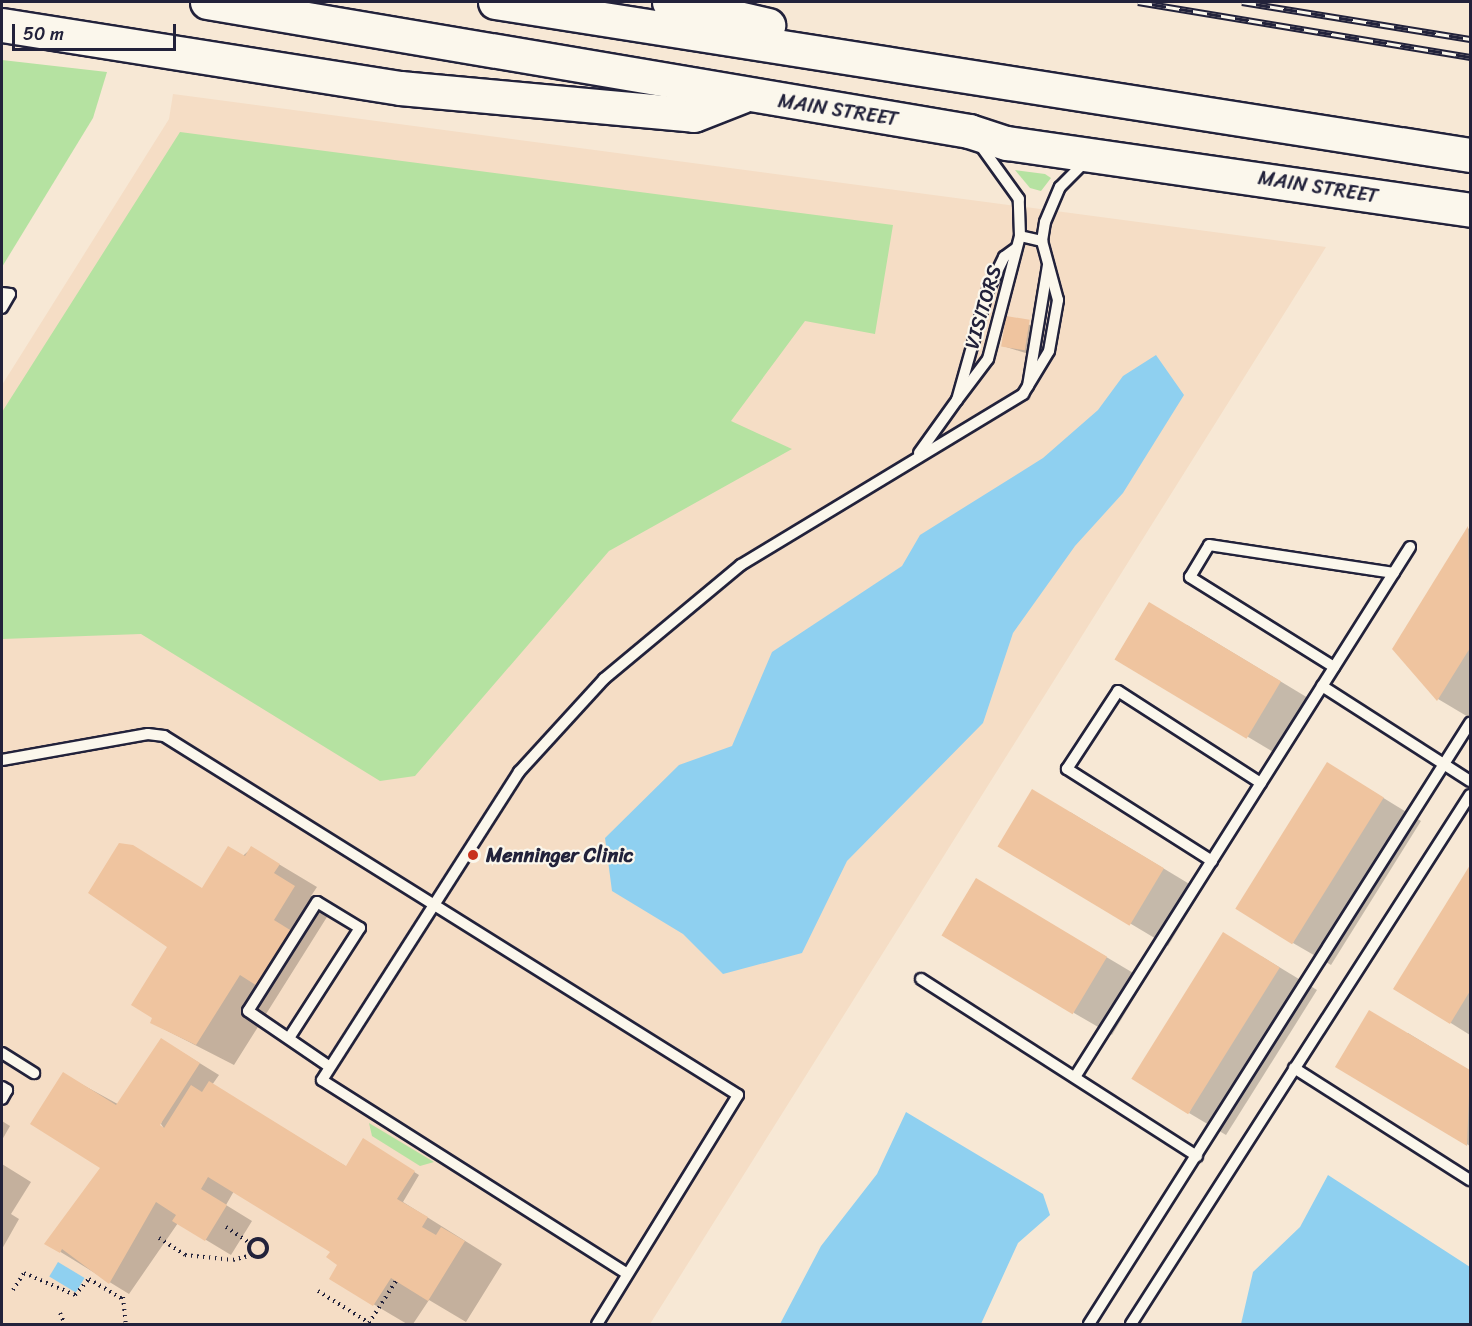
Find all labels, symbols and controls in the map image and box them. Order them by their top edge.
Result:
scale bar [15,12,178,50]
text: 50 m [23,18,64,50]
street label: MAIN STREET [775,89,901,131]
street label: MAIN STREET [1255,166,1381,208]
street label: VISITORS [960,262,1006,352]
place label: Menninger Clinic [486,843,634,867]
marker: Menninger Clinic [464,846,482,864]

